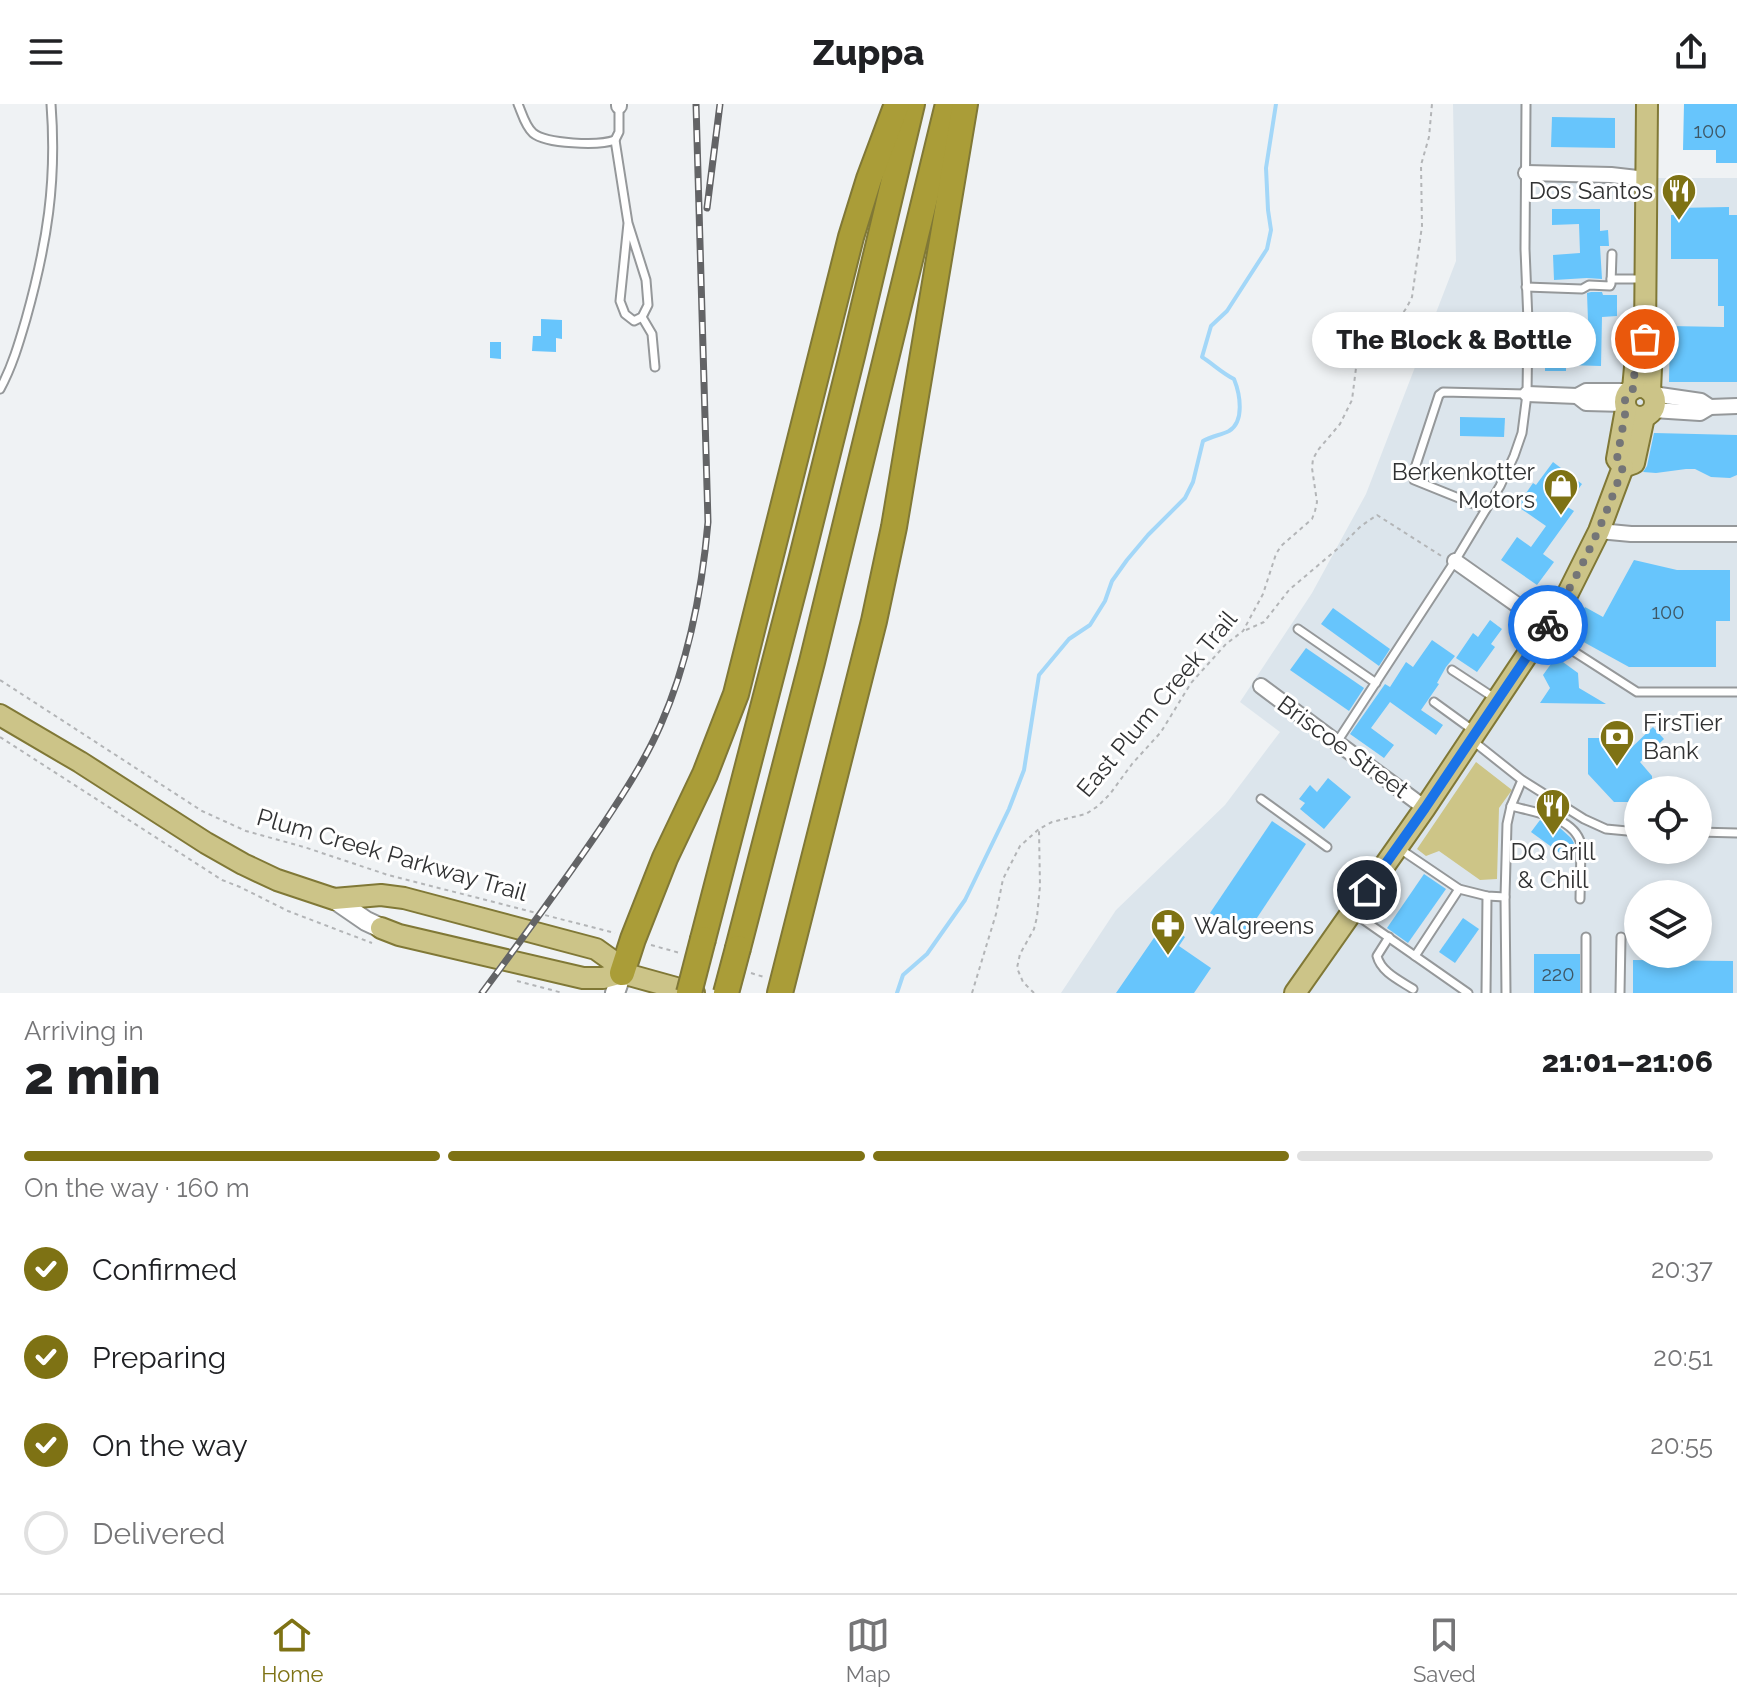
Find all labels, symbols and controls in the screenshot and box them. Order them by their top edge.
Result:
icon: menu [24,30,68,74]
icon: share [1669,30,1713,74]
text: Zuppa [813,31,924,73]
house number: 100 [1693,119,1727,143]
restaurant icon: Dos Santos [1660,172,1698,222]
place label: Dos Santos [1529,176,1653,205]
pin [1611,305,1679,373]
callout: The Block & Bottle [1313,311,1597,367]
icon: bag [1623,317,1667,361]
text: The Block & Bottle [1336,325,1572,355]
place label: Berkenkotter Motors [1392,457,1536,514]
shop icon: Berkenkotter Motors [1542,467,1580,517]
courier [1508,585,1588,665]
house number: 100 [1651,600,1685,624]
icon: bike [1526,603,1570,647]
street label: East Plum Creek Trail [1070,604,1243,803]
street label: Briscoe Street [1272,689,1415,804]
place label: FirsTier Bank [1643,708,1723,765]
bank icon: FirsTier Bank [1598,718,1636,768]
map controls [1624,776,1712,968]
button: locate [1624,776,1712,864]
restaurant icon: DQ Grill & Chill [1534,787,1572,837]
street label: Plum Creek Parkway Trail [254,802,531,907]
place label: DQ Grill & Chill [1510,837,1596,894]
pin [1333,856,1401,924]
icon: home [1345,868,1389,912]
button: layers [1624,880,1712,968]
pharmacy icon: Walgreens [1149,907,1187,957]
place label: Walgreens [1194,911,1314,940]
house number: 220 [1541,962,1575,986]
text: Arriving in [24,1016,144,1046]
text: 21:01–21:06 [1542,1044,1713,1079]
text: 2 min [24,1045,161,1106]
text: On the way · 160 m [24,1173,250,1203]
icon: check [24,1247,68,1291]
text: Confirmed [92,1252,237,1287]
text: 20:37 [1651,1254,1713,1284]
icon: check [24,1335,68,1379]
text: Preparing [92,1340,226,1375]
text: 20:51 [1653,1342,1713,1372]
icon: check [24,1423,68,1467]
text: On the way [92,1428,248,1463]
text: 20:55 [1650,1430,1713,1460]
text: Delivered [92,1516,225,1551]
tab: Home [261,1613,323,1687]
tab: Map [846,1613,891,1687]
tab: Saved [1413,1613,1476,1687]

